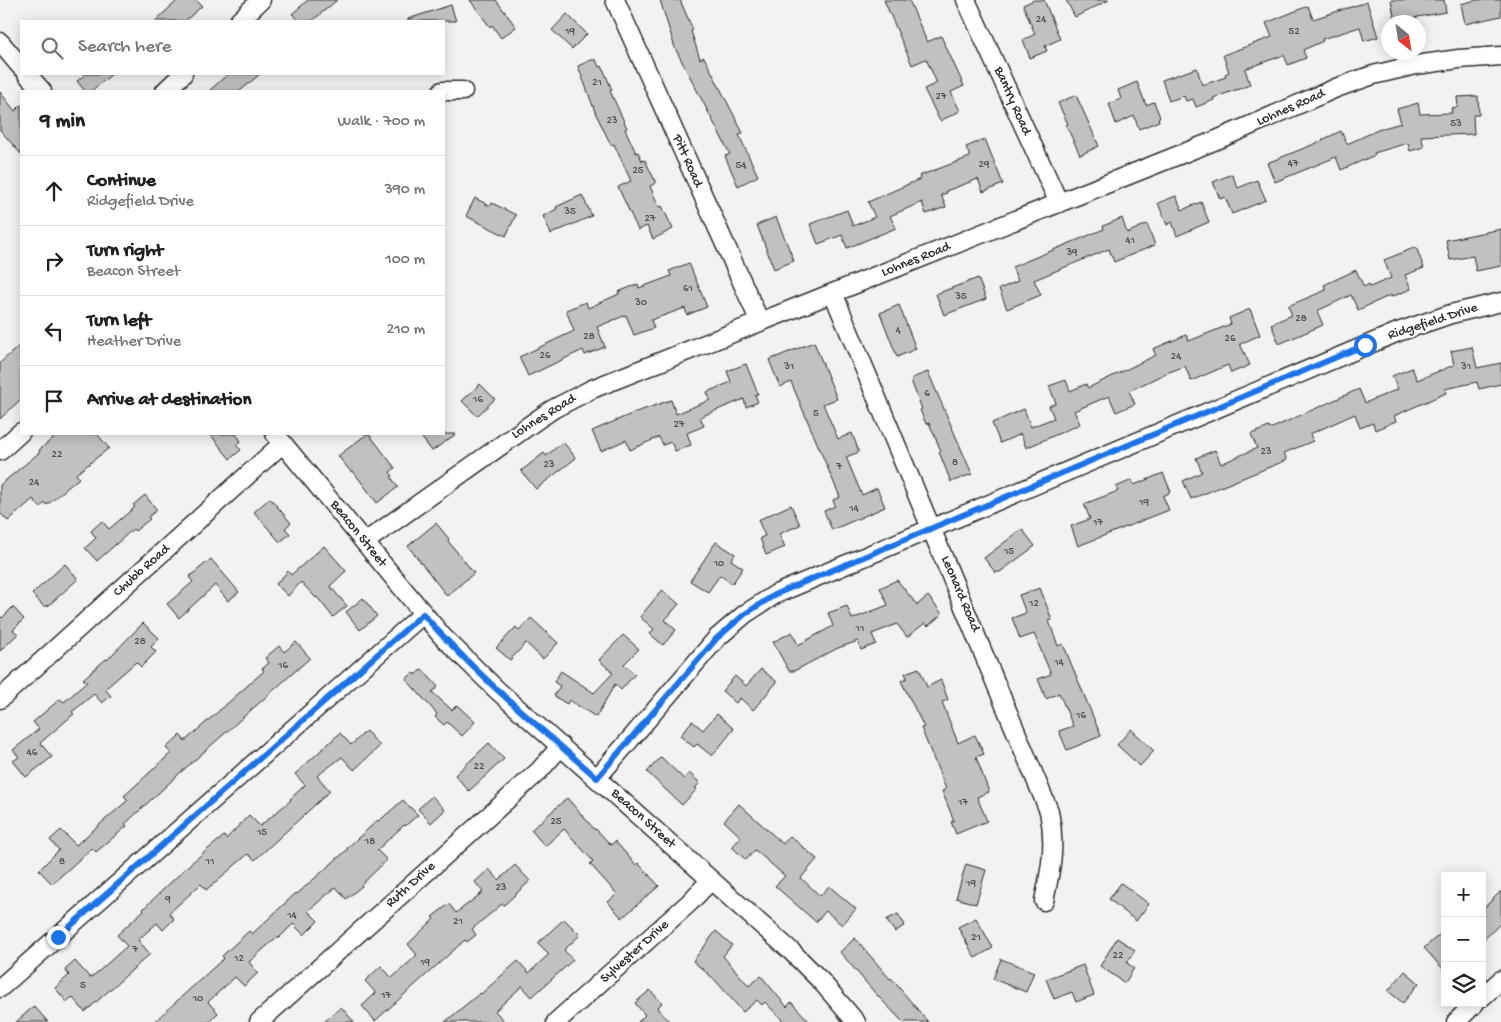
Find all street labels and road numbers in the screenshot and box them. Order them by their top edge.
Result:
street label: Bantry Road [989,63,1035,139]
street label: Lohnes Road [1254,85,1329,131]
street label: Pitt Road [667,131,707,192]
street label: Lohnes Road [879,238,955,282]
street label: Ridgefield Drive [1386,299,1481,345]
street label: Lohnes Road [509,390,581,444]
street label: Beacon Street [325,496,391,572]
street label: Chubb Road [110,540,175,601]
street label: Leonard Road [936,553,984,636]
street label: Beacon Street [606,785,680,853]
street label: Ruth Drive [383,858,440,912]
street label: Sylvester Drive [597,916,673,987]

